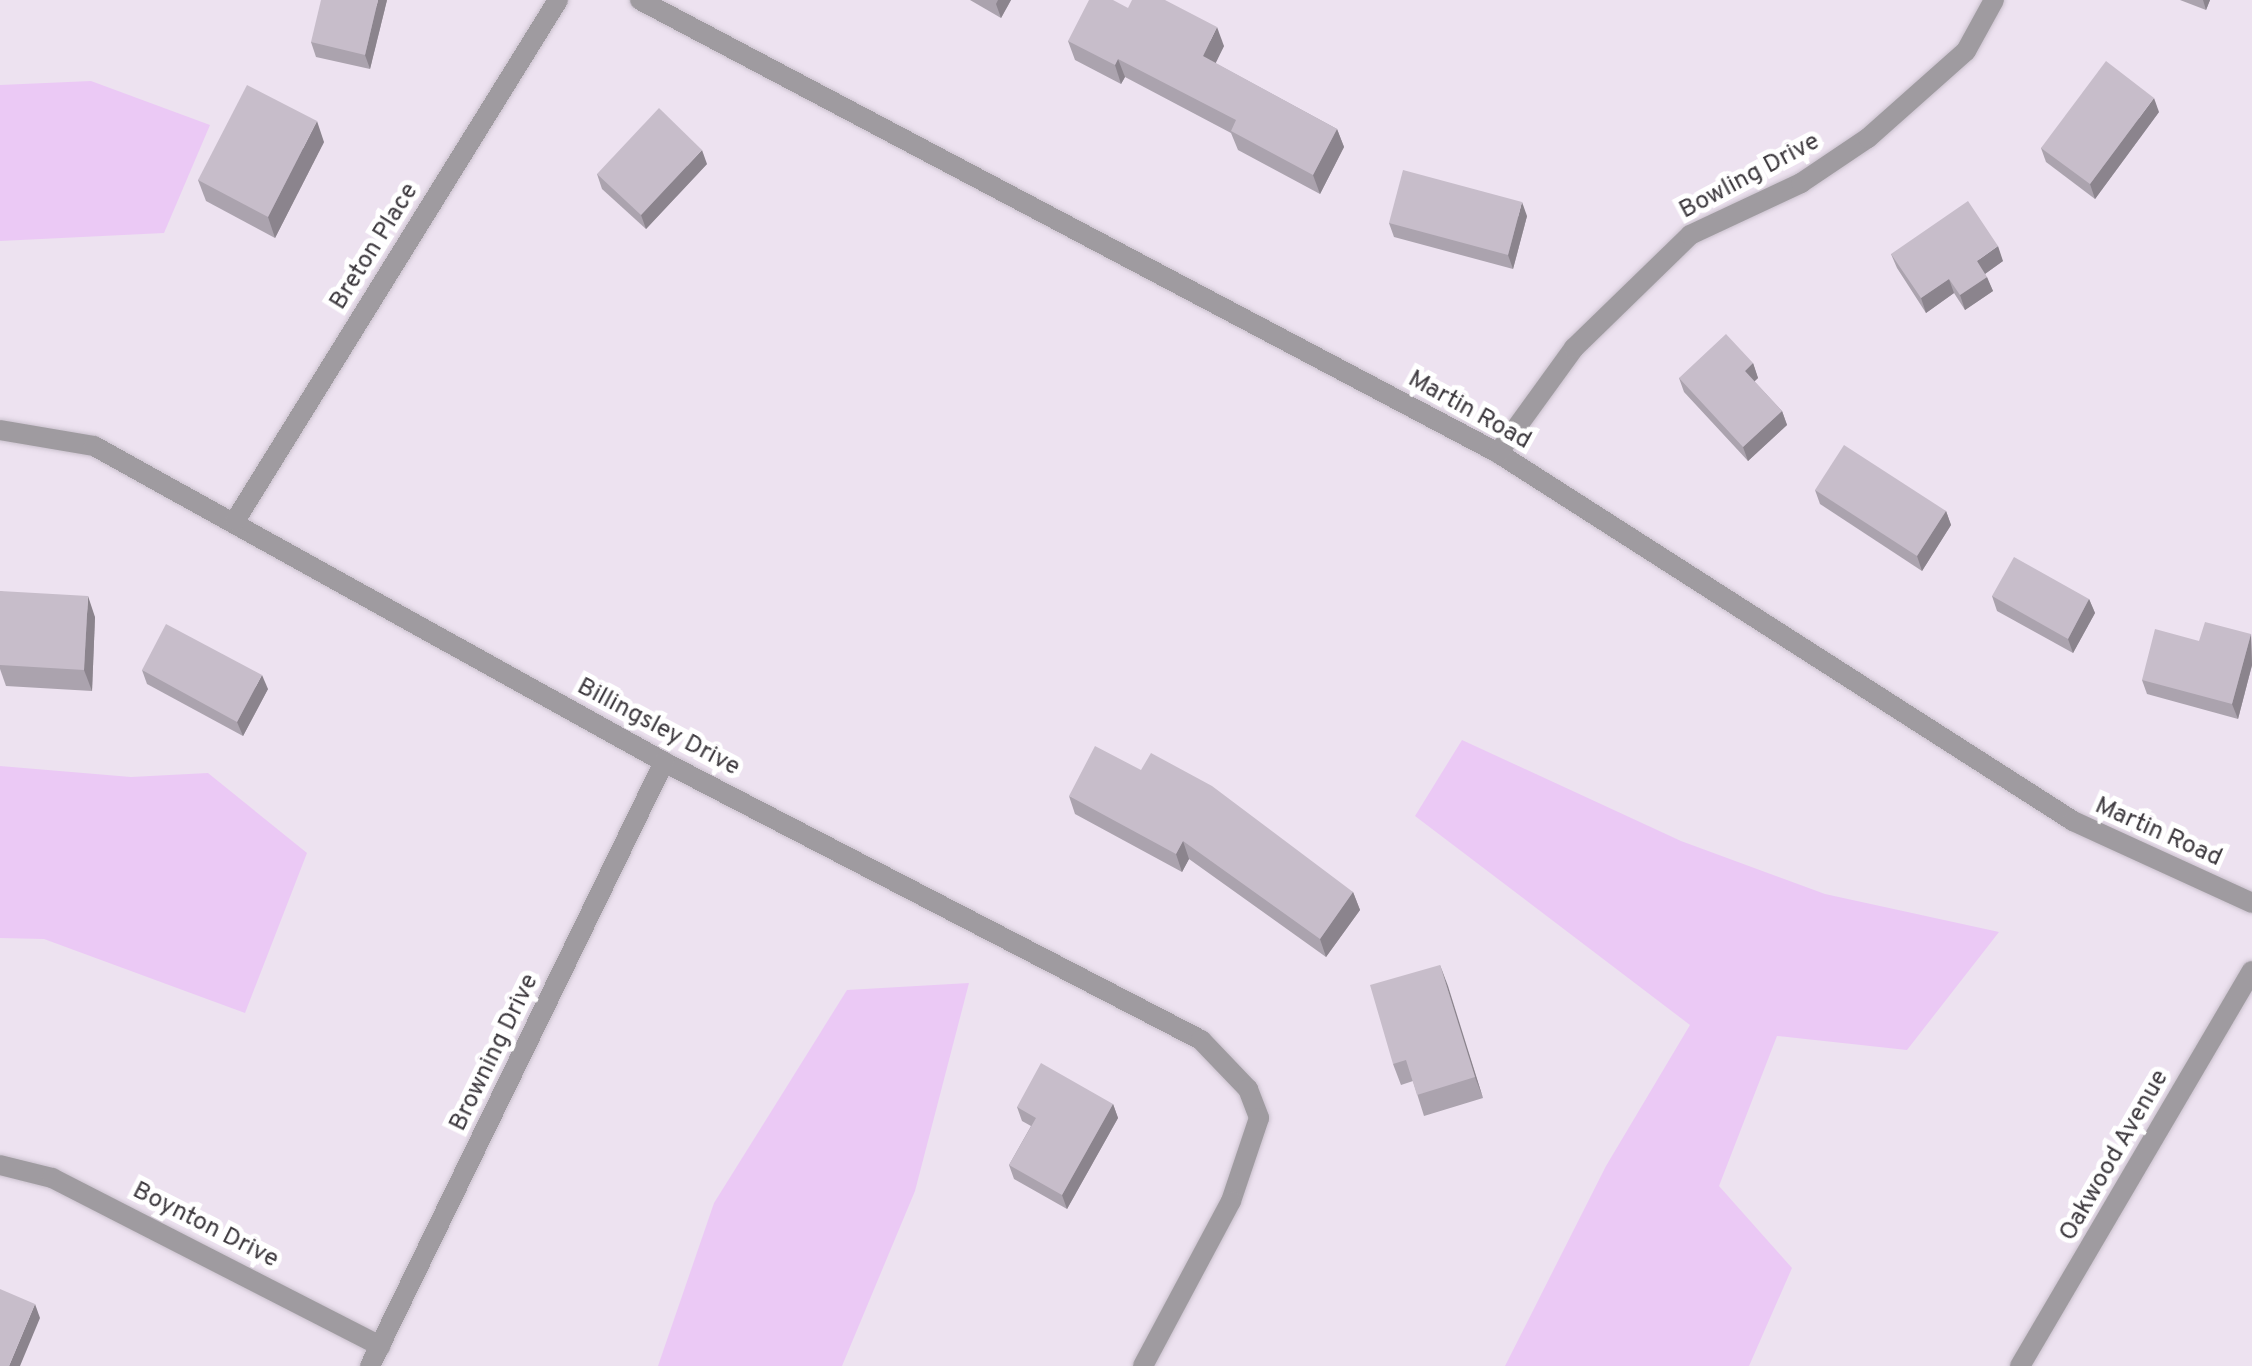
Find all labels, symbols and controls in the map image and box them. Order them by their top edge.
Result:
street label: Bowling Drive [1675,127,1825,227]
street label: Breton Place [324,178,426,316]
street label: Martin Road [1402,365,1536,457]
street label: Billingsley Drive [571,672,745,784]
street label: Martin Road [2090,792,2226,874]
street label: Browning Drive [444,970,546,1136]
street label: Oakwood Avenue [2054,1065,2176,1247]
street label: Boynton Drive [127,1176,283,1276]

